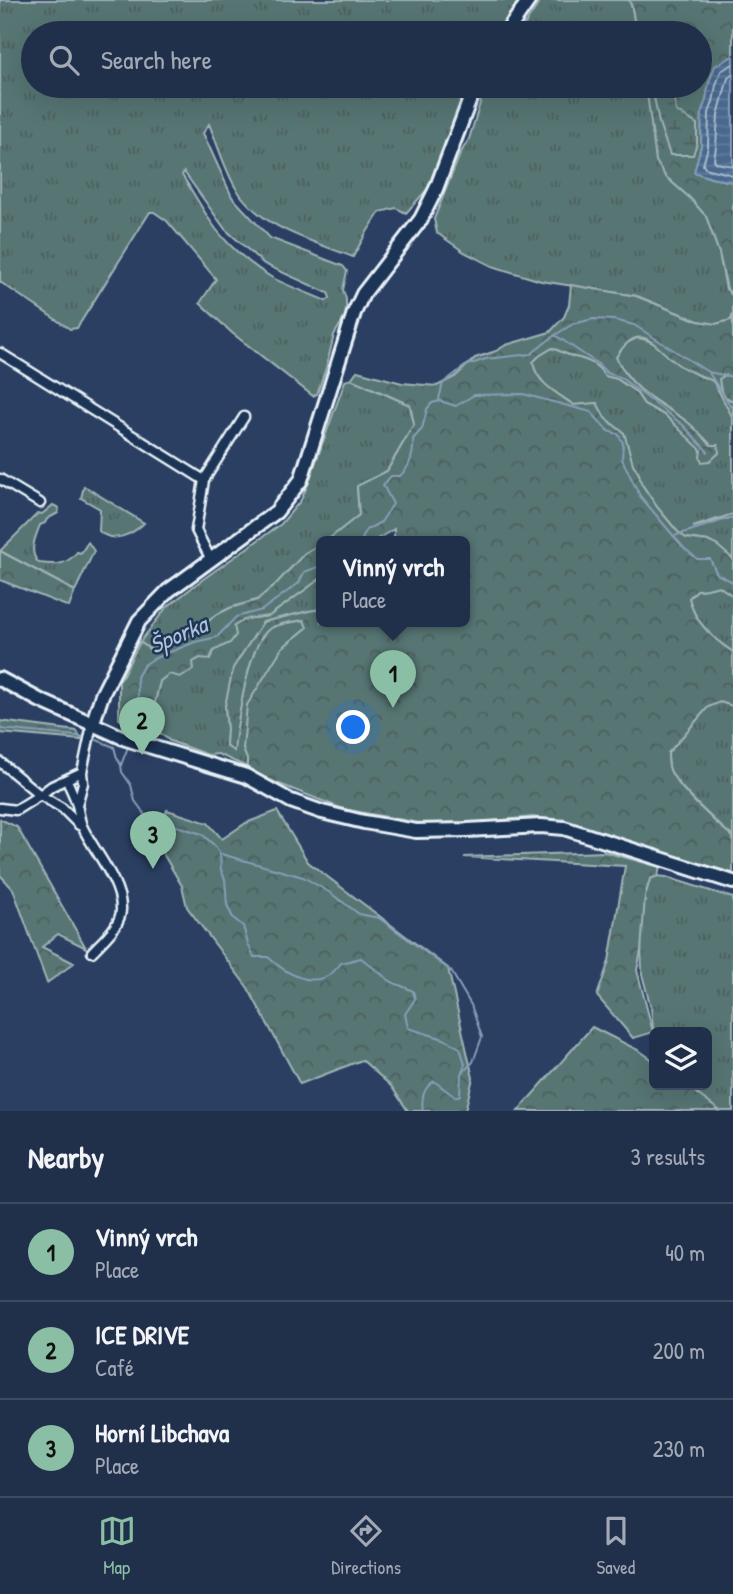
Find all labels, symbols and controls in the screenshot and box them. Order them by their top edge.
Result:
search box [21,21,712,98]
icon: search [45,41,83,79]
text: Search here [101,42,212,77]
popup [316,536,470,627]
text: Vinný vrch [342,549,444,584]
text: Place [342,584,386,615]
water label: Šporka [144,607,214,661]
pin: 1 [370,650,416,708]
pin: 2 [119,697,165,755]
your location [336,710,370,744]
pin: 3 [130,811,176,869]
map controls [649,1027,712,1090]
button: layers [649,1027,712,1090]
text: Nearby [28,1137,104,1177]
text: 3 results [630,1141,705,1172]
text: Vinný vrch [95,1219,197,1254]
text: 1 [47,1237,55,1268]
text: 40 m [665,1237,705,1268]
text: Place [95,1254,139,1285]
text: ICE DRIVE [95,1317,189,1352]
text: 2 [46,1335,56,1366]
text: 200 m [653,1335,705,1366]
text: Café [95,1352,134,1383]
text: Horní Libchava [95,1415,229,1450]
text: 3 [46,1433,56,1464]
text: 230 m [653,1433,705,1464]
text: Place [95,1450,139,1481]
tab: Map [98,1512,136,1580]
tab: Directions [331,1512,401,1580]
tab: Saved [597,1512,635,1580]

